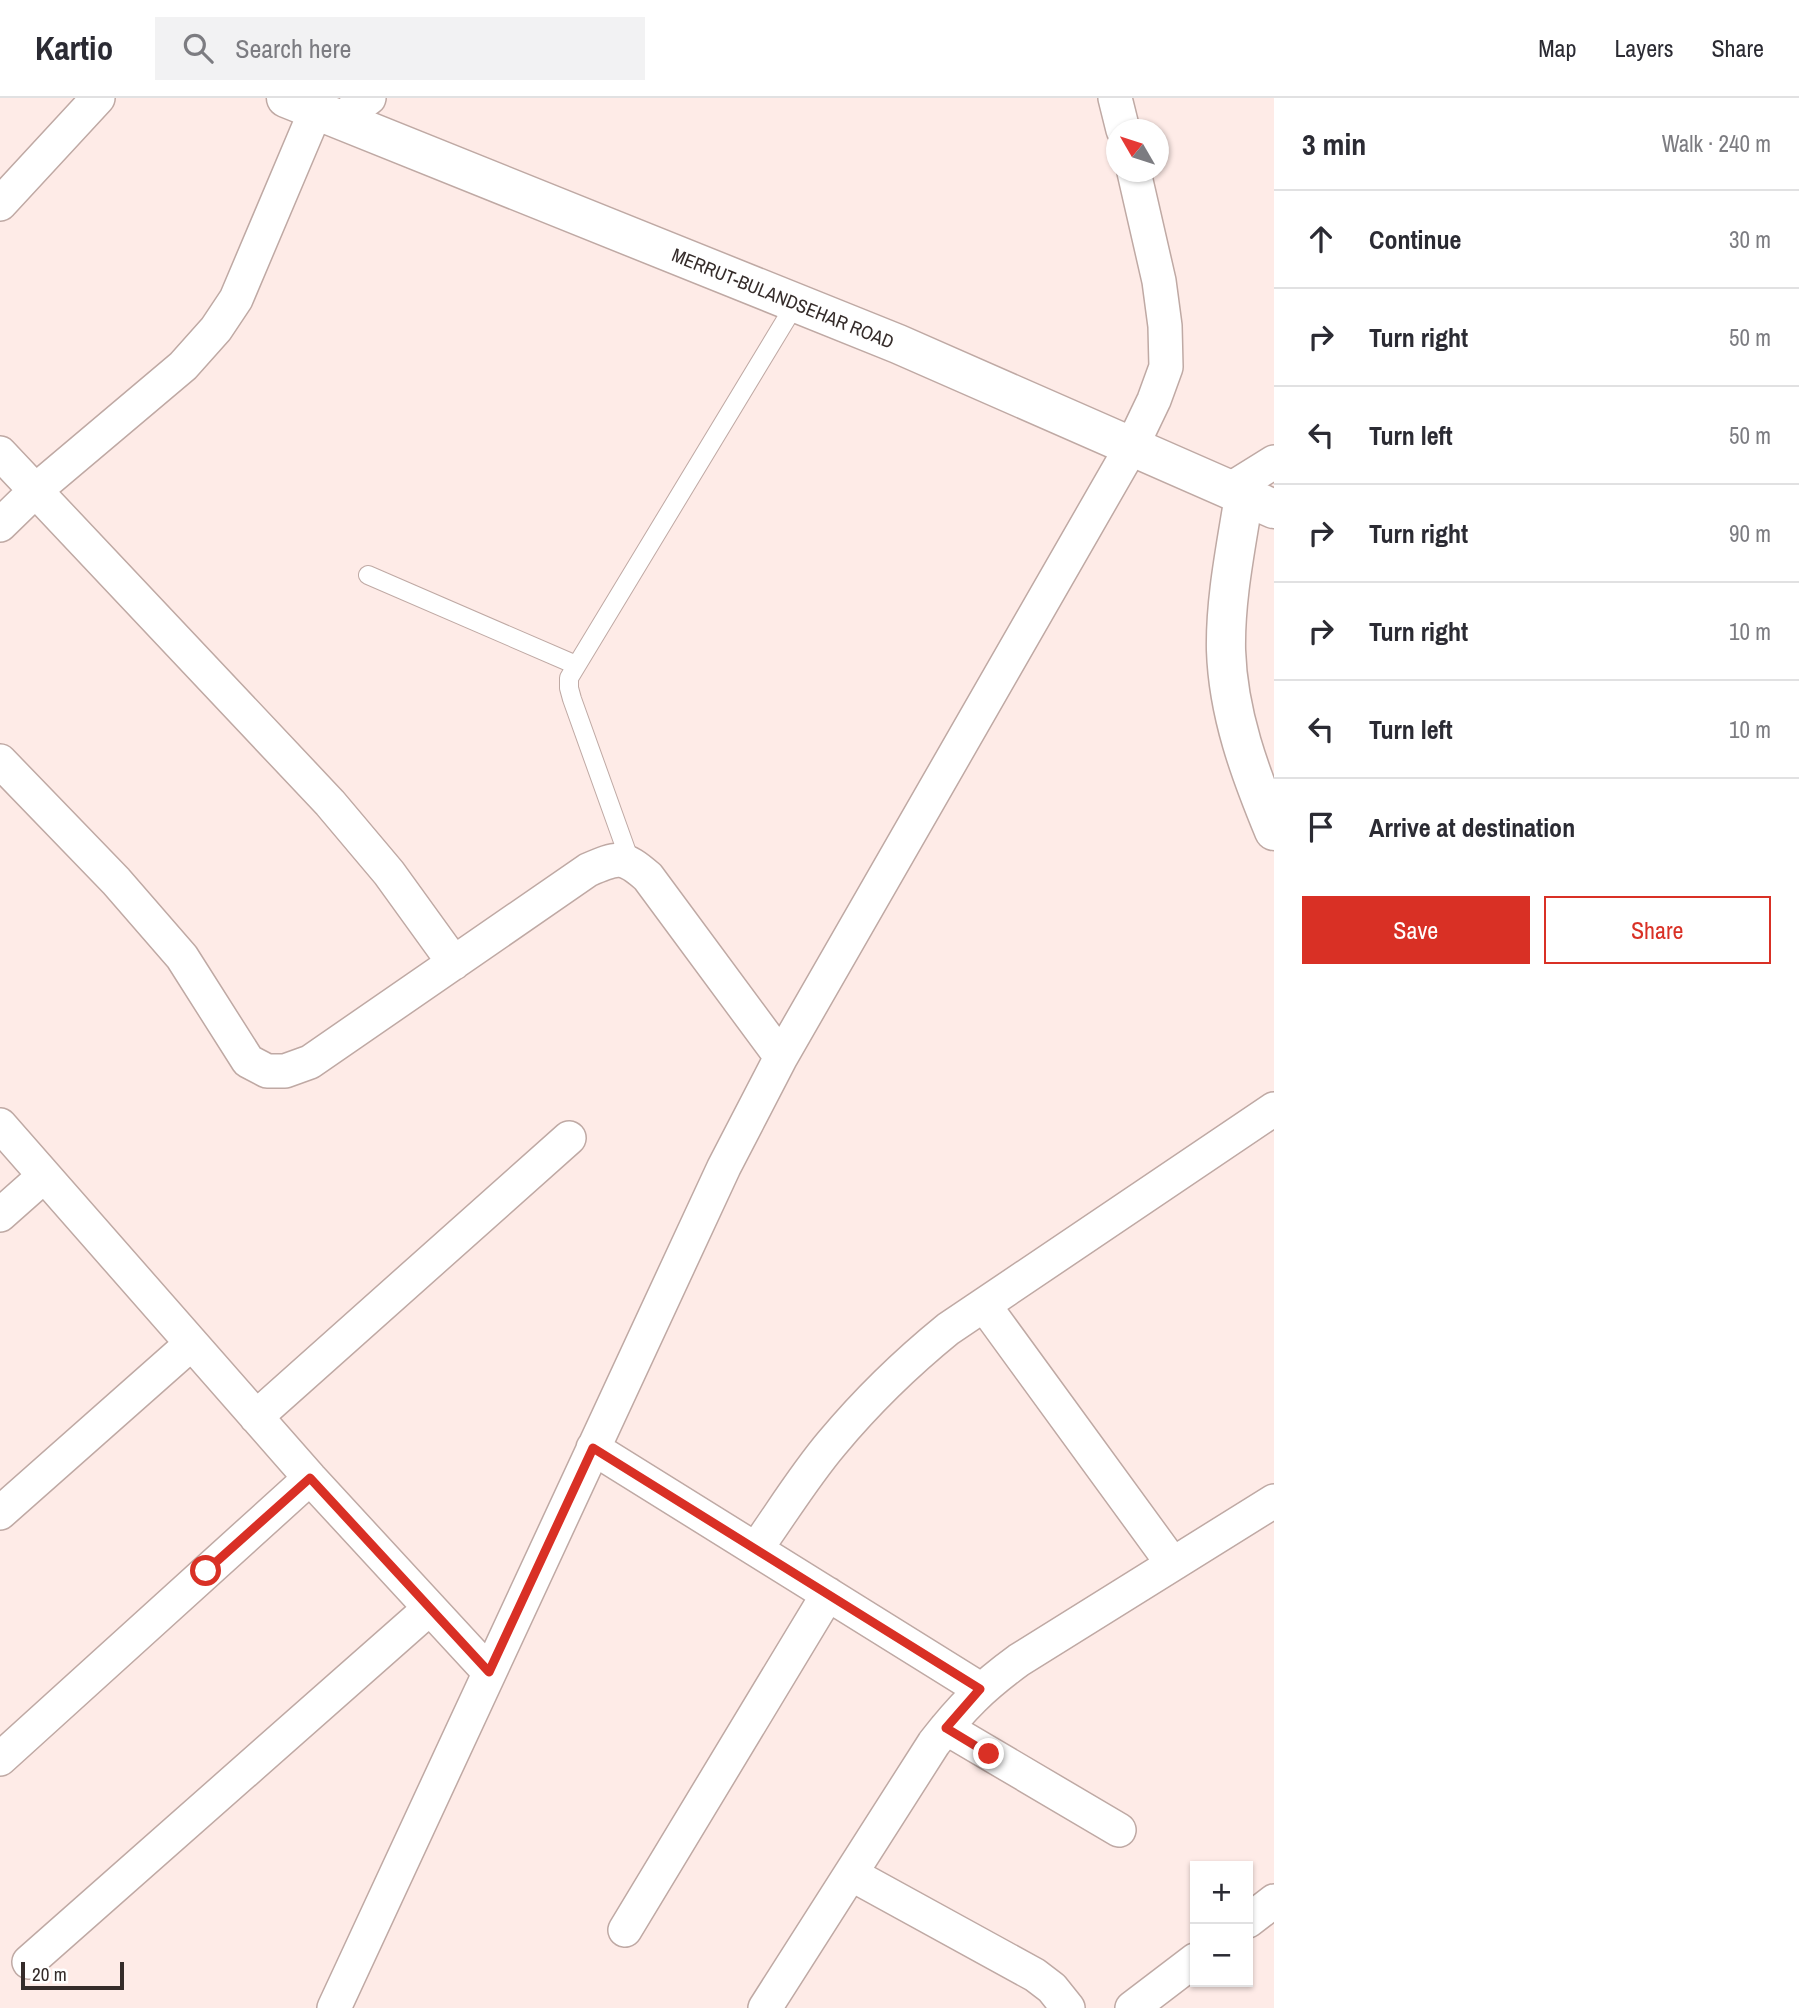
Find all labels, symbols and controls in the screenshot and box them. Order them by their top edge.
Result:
search box [155,17,645,80]
text: Kartio [35,26,113,70]
icon: search [179,29,217,67]
text: Search here [235,31,351,66]
text: Map [1538,32,1576,64]
text: Layers [1614,32,1673,64]
text: Share [1711,32,1764,64]
north arrow [1106,119,1169,182]
text: 3 min [1302,124,1366,164]
text: Walk · 240 m [1662,128,1771,159]
icon: ahead [1302,220,1340,258]
text: Continue [1369,222,1461,257]
text: 30 m [1729,224,1771,255]
street label: MERRUT-BULANDSEHAR ROAD [668,242,898,354]
icon: right [1302,318,1340,356]
text: Turn right [1369,320,1468,355]
text: 50 m [1729,322,1771,353]
icon: left [1302,416,1340,454]
text: Turn left [1369,418,1453,453]
text: 50 m [1729,420,1771,451]
icon: right [1302,514,1340,552]
text: Turn right [1369,516,1468,551]
text: 90 m [1729,518,1771,549]
icon: right [1302,612,1340,650]
text: Turn right [1369,614,1468,649]
text: 10 m [1729,616,1771,647]
icon: left [1302,710,1340,748]
text: Turn left [1369,712,1453,747]
text: 10 m [1729,714,1771,745]
icon: arrive [1302,808,1340,846]
text: Arrive at destination [1369,810,1575,845]
button: Save [1302,896,1530,964]
button: Share [1544,896,1771,964]
route start [190,1555,221,1586]
route end [973,1738,1004,1769]
map controls [1190,1861,1253,1987]
button: + [1190,1861,1253,1924]
button: − [1190,1924,1253,1987]
scale bar [21,1959,124,1991]
text: 20 m [32,1961,67,1987]

